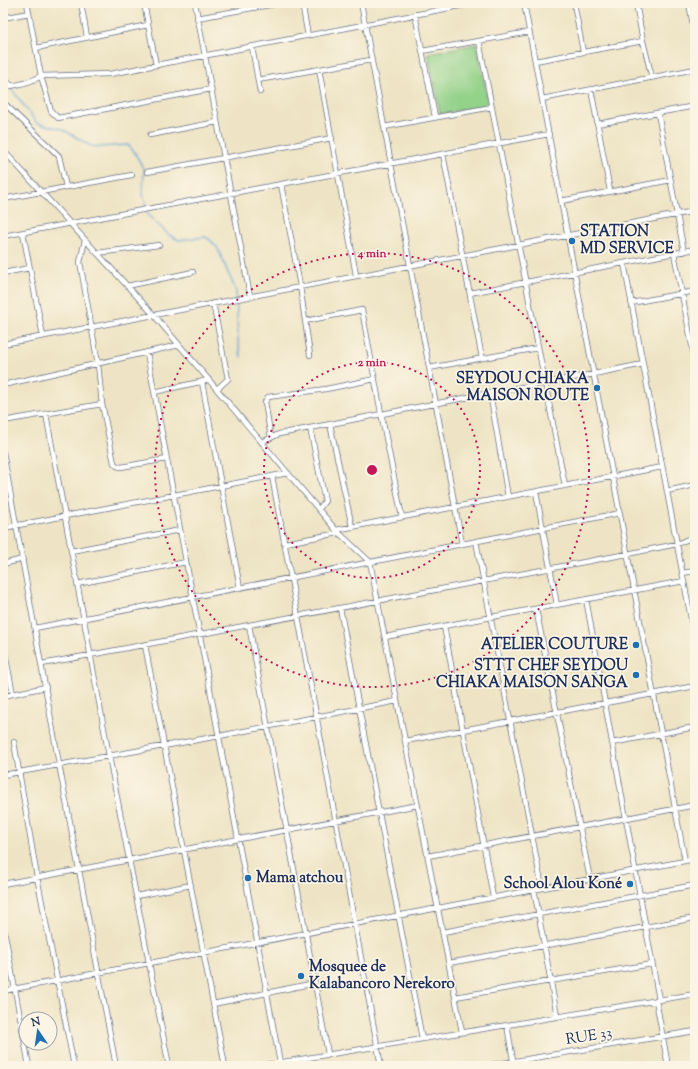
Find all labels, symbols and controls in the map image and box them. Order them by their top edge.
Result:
place label: STATION MD SERVICE [580,222,675,260]
marker: STATION MD SERVICE [567,236,577,246]
text: 4 min [356,245,387,263]
text: 2 min [358,354,387,372]
place label: SEYDOU CHIAKA MAISON ROUTE [456,369,590,407]
marker: SEYDOU CHIAKA MAISON ROUTE [592,383,602,393]
centre of rings [365,463,379,477]
place label: ATELIER COUTURE [481,635,629,656]
marker: ATELIER COUTURE [631,640,641,650]
place label: STTT CHEF SEYDOU CHIAKA MAISON SANGA [436,656,629,694]
marker: STTT CHEF SEYDOU CHIAKA MAISON SANGA [631,670,641,680]
place label: Mama atchou [256,868,344,889]
marker: Mama atchou [243,873,253,883]
place label: School Alou Koné [504,874,622,895]
marker: School Alou Koné [625,879,635,889]
place label: Mosquee de Kalabancoro Nerekoro [309,957,455,995]
marker: Mosquee de Kalabancoro Nerekoro [296,971,306,981]
north arrow [18,1011,58,1051]
text: N [29,1013,42,1031]
street label: RUE 33 [564,1023,614,1051]

